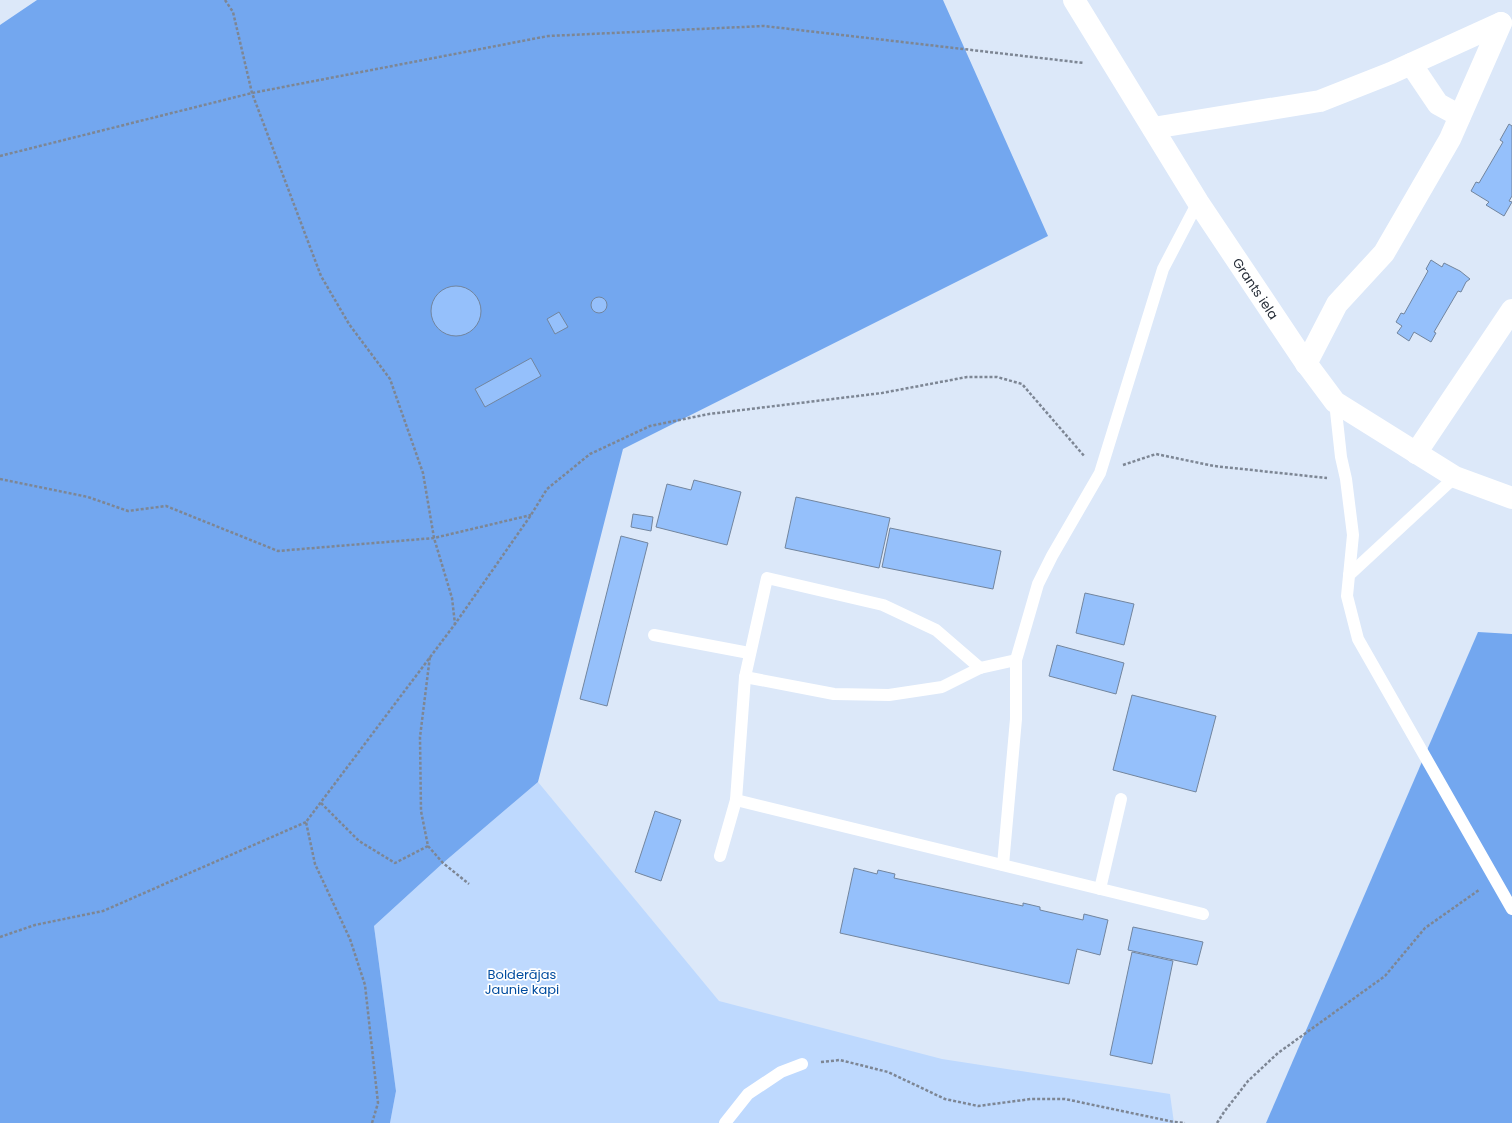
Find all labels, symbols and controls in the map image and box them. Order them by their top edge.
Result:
street label: Grants iela [1228,254,1283,323]
park label: Bolderājas Jaunie kapi [485,965,559,999]

